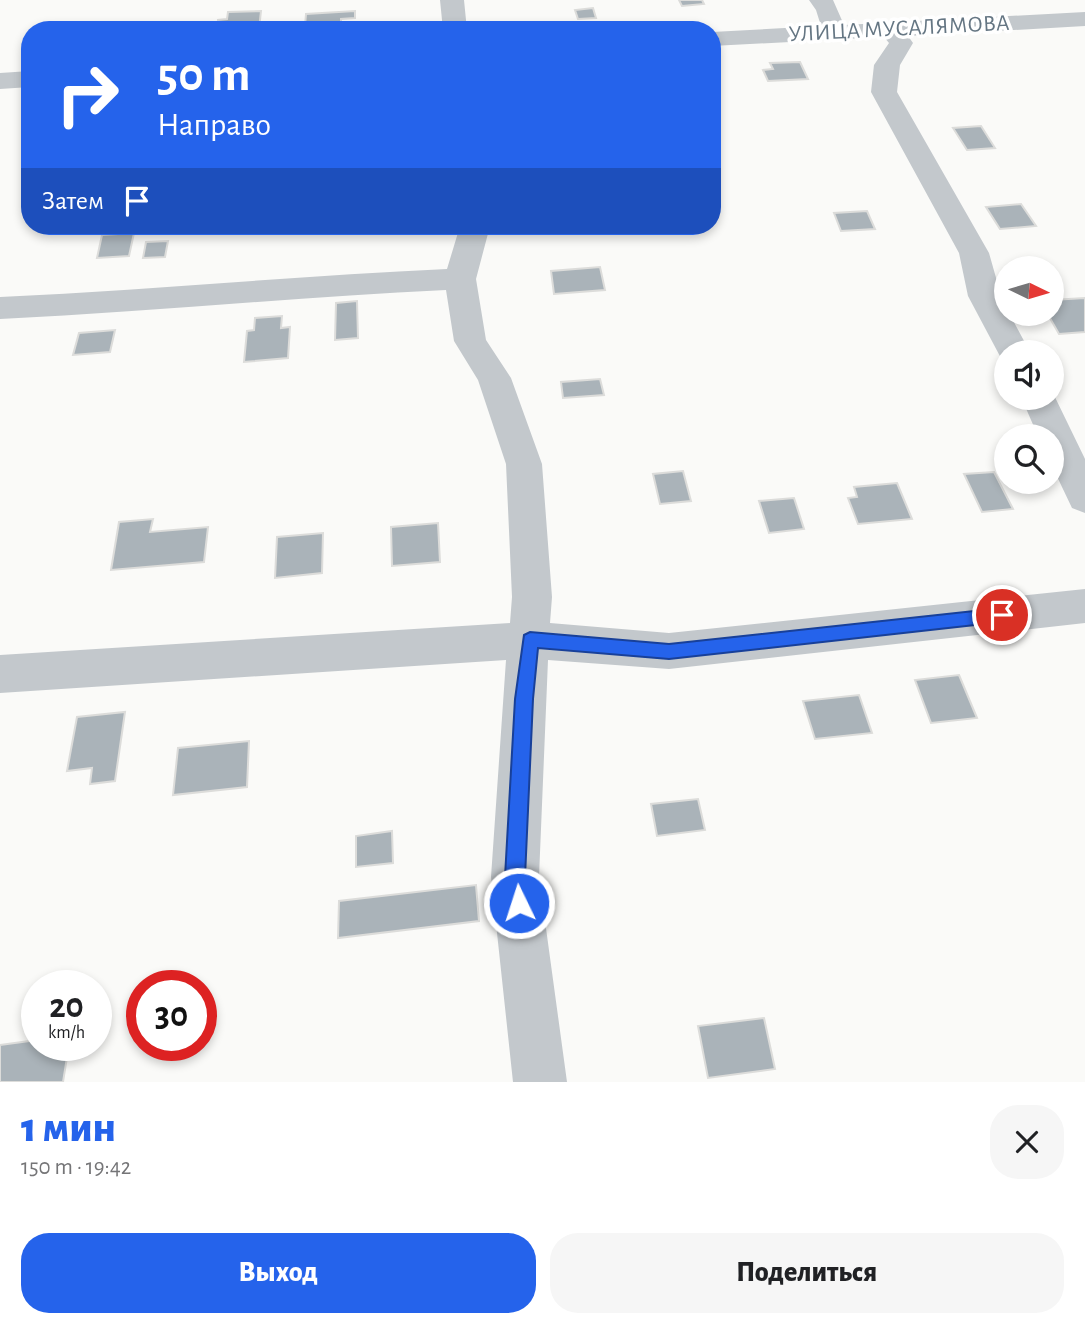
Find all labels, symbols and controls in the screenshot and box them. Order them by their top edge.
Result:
street label: УЛИЦА МУСАЛЯМОВА [788,12,1010,46]
icon: right [42,49,133,140]
text: 50 m [157,51,251,100]
text: Направо [157,109,271,141]
icon: arrive [118,182,156,220]
text: Затем [42,188,104,214]
north arrow [994,256,1064,326]
map controls [994,256,1064,494]
button: sound [994,340,1064,410]
button: search [994,424,1064,494]
pin [972,585,1032,645]
icon: arrive [983,596,1021,634]
position arrow [482,866,556,940]
speed limit sign: 30 [126,970,217,1061]
text: 20 [49,989,84,1024]
text: km/h [48,1024,85,1042]
button: close [990,1105,1064,1179]
text: 1 мин [21,1107,116,1149]
text: 150 m · 19:42 [21,1156,131,1179]
button: Выход [21,1233,536,1313]
button: Поделиться [550,1233,1064,1313]

